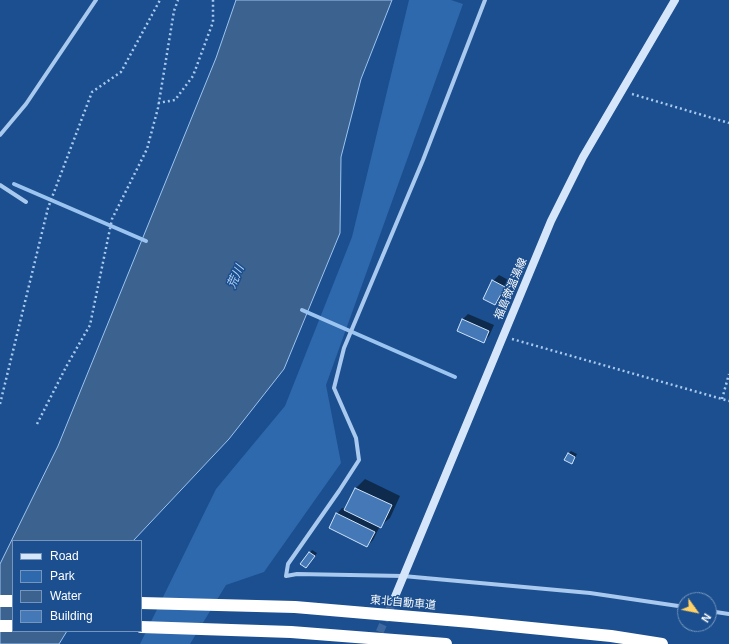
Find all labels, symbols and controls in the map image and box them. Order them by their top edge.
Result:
street label: 福島微温湯線 [492,256,530,322]
water label: 荒川 [225,263,247,291]
legend [12,540,142,632]
text: Road [50,549,79,563]
text: Park [50,569,75,583]
text: Water [50,589,82,603]
north arrow [677,592,717,632]
street label: 東北自動車道 [370,594,436,612]
text: Building [50,609,93,623]
text: N [699,611,713,625]

